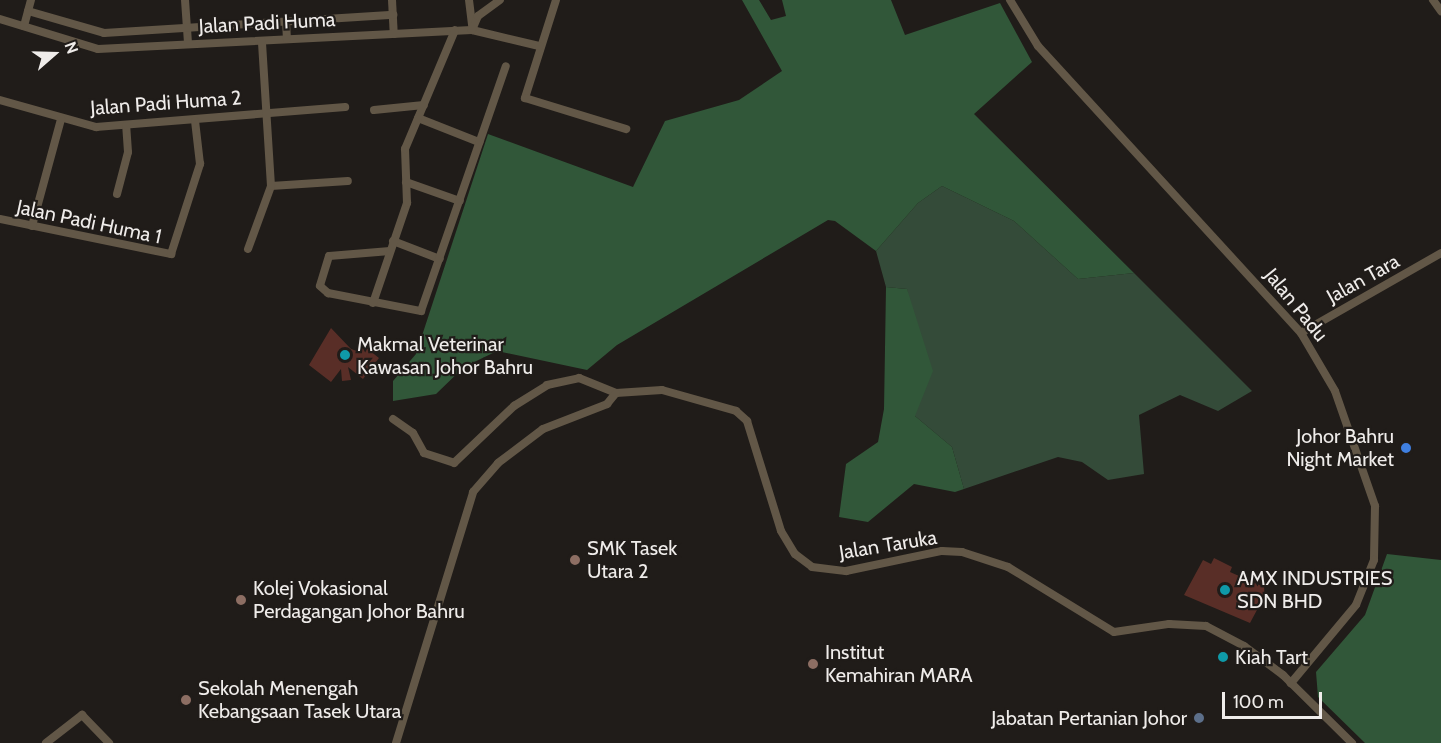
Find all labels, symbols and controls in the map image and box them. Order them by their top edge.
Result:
street label: Jalan Padi Huma [198,7,336,39]
north arrow [24,24,84,84]
text: N [61,39,82,56]
street label: Jalan Padi Huma 2 [90,86,242,120]
street label: Jalan Padi Huma 1 [14,195,164,249]
street label: Jalan Tara [1322,249,1404,309]
street label: Jalan Padu [1259,264,1333,346]
place label: Makmal Veterinar Kawasan Johor Bahru [357,332,533,379]
marker: Makmal Veterinar Kawasan Johor Bahru [338,348,352,362]
place label: Johor Bahru Night Market [1286,424,1394,471]
marker: Johor Bahru Night Market [1399,441,1413,455]
street label: Jalan Taruka [837,525,939,565]
place label: SMK Tasek Utara 2 [587,536,677,583]
marker: SMK Tasek Utara 2 [568,553,582,567]
place label: AMX INDUSTRIES SDN BHD [1237,566,1392,613]
place label: Kolej Vokasional Perdagangan Johor Bahru [253,576,465,623]
marker: AMX INDUSTRIES SDN BHD [1218,583,1232,597]
marker: Kolej Vokasional Perdagangan Johor Bahru [234,593,248,607]
place label: Institut Kemahiran MARA [825,640,972,687]
place label: Kiah Tart [1235,645,1308,669]
marker: Kiah Tart [1216,650,1230,664]
marker: Institut Kemahiran MARA [806,657,820,671]
place label: Sekolah Menengah Kebangsaan Tasek Utara [198,676,401,723]
scale bar [1225,680,1326,718]
text: 100 m [1233,691,1284,713]
marker: Sekolah Menengah Kebangsaan Tasek Utara [179,693,193,707]
place label: Jabatan Pertanian Johor [991,706,1187,730]
marker: Jabatan Pertanian Johor [1192,711,1206,725]

